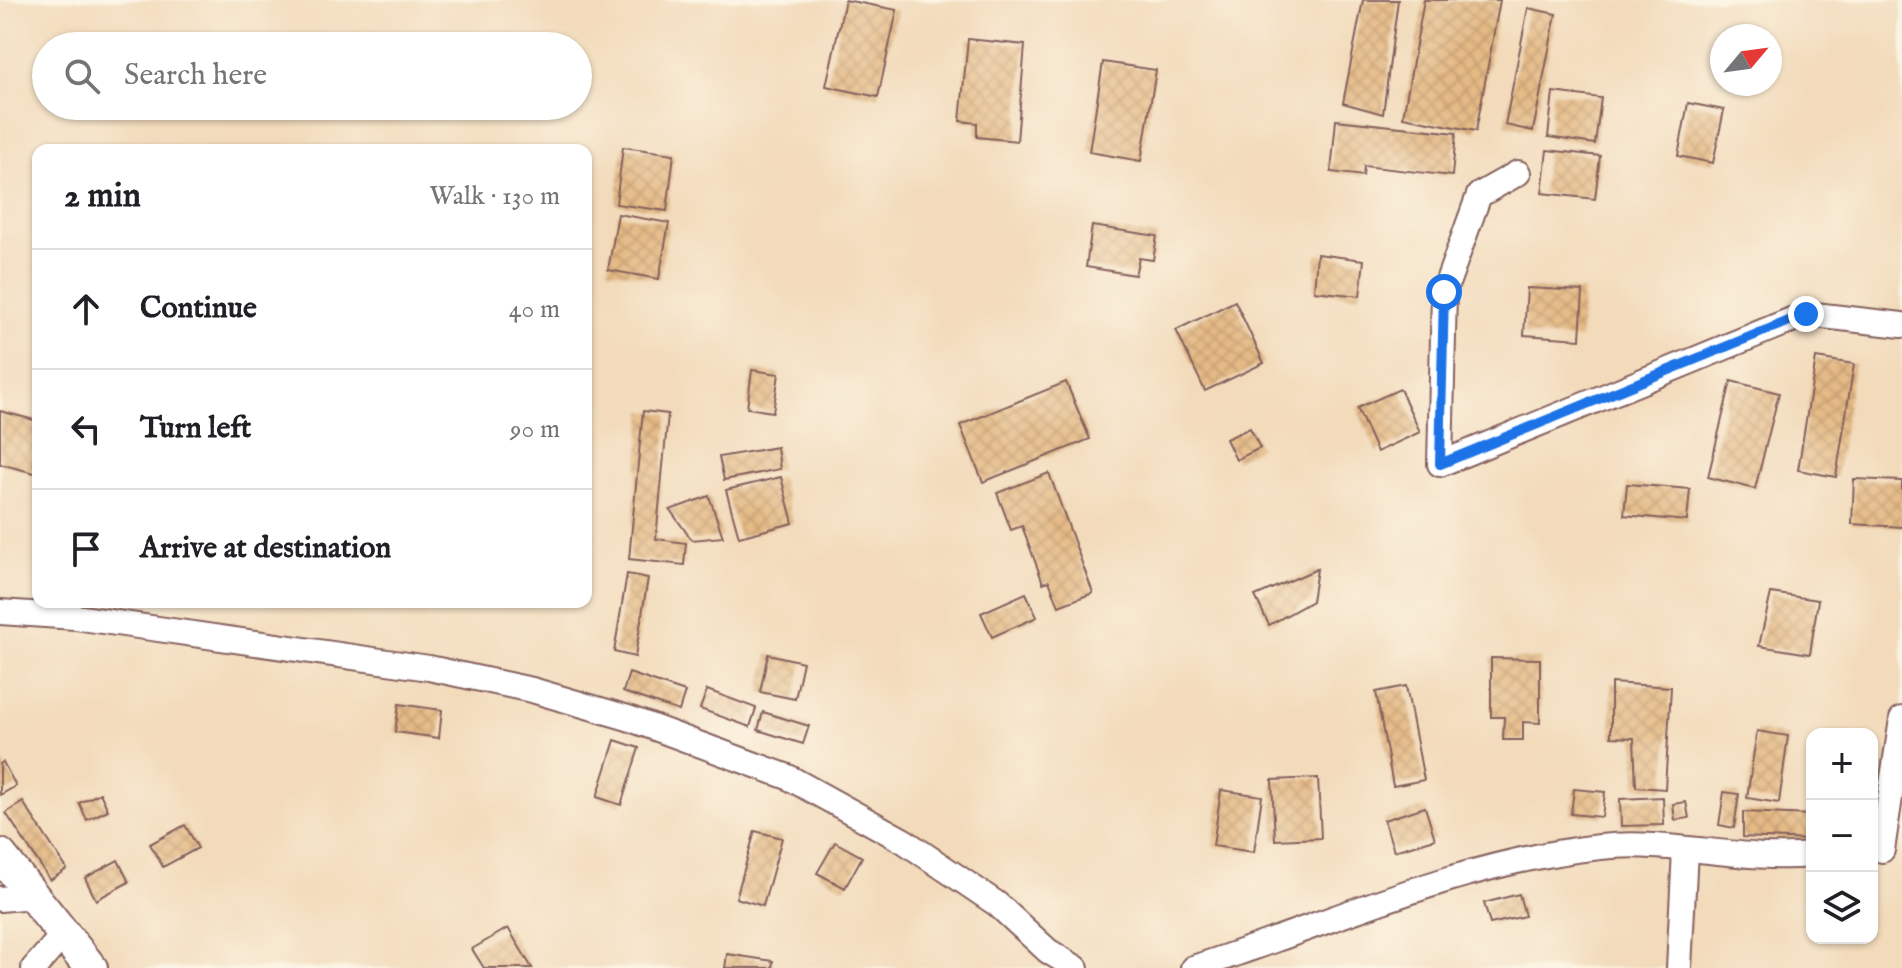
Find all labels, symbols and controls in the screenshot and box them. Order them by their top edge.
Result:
north arrow [1710,24,1782,96]
search box [32,32,592,120]
icon: search [60,54,104,98]
text: Search here [124,57,267,95]
text: 2 min [64,175,141,218]
text: Walk · 130 m [430,180,560,213]
route start [1426,274,1462,310]
icon: ahead [64,287,108,331]
text: Continue [140,290,257,328]
text: 40 m [509,293,560,326]
route end [1788,296,1824,332]
icon: left [64,407,108,451]
text: Turn left [140,410,251,448]
text: 90 m [510,413,560,446]
icon: arrive [64,527,108,571]
text: Arrive at destination [140,530,391,568]
map controls [1806,728,1878,944]
button: + [1806,728,1878,800]
button: − [1806,800,1878,872]
button: layers [1806,872,1878,944]

